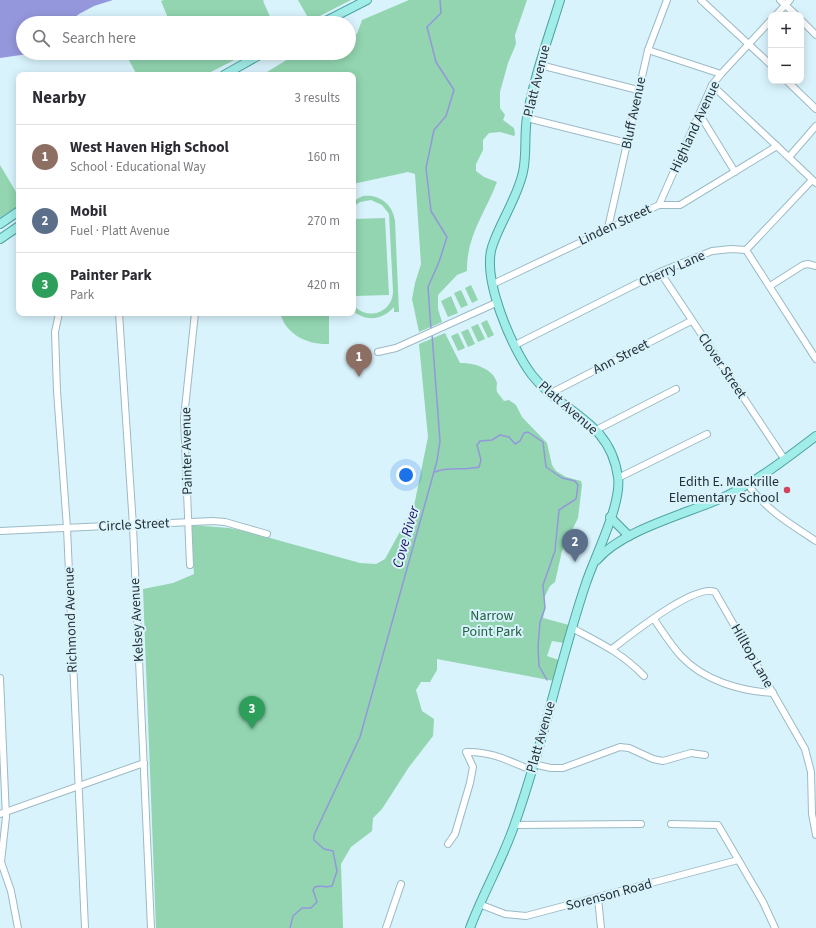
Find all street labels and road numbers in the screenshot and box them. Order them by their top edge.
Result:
street label: Platt Avenue [518,43,556,119]
street label: Bluff Avenue [617,75,651,151]
street label: Highland Avenue [665,78,725,176]
street label: Linden Street [575,199,655,251]
street label: Cherry Lane [636,246,708,292]
street label: Clover Street [693,329,751,403]
street label: Ann Street [589,334,653,380]
street label: Platt Avenue [534,376,602,440]
street label: Painter Avenue [176,407,198,495]
street label: Circle Street [98,513,170,537]
street label: Richmond Avenue [59,567,83,673]
street label: Kelsey Avenue [125,578,149,662]
street label: Hilltop Lane [726,620,778,692]
street label: Platt Avenue [521,699,561,775]
street label: Sorenson Road [564,874,654,916]

